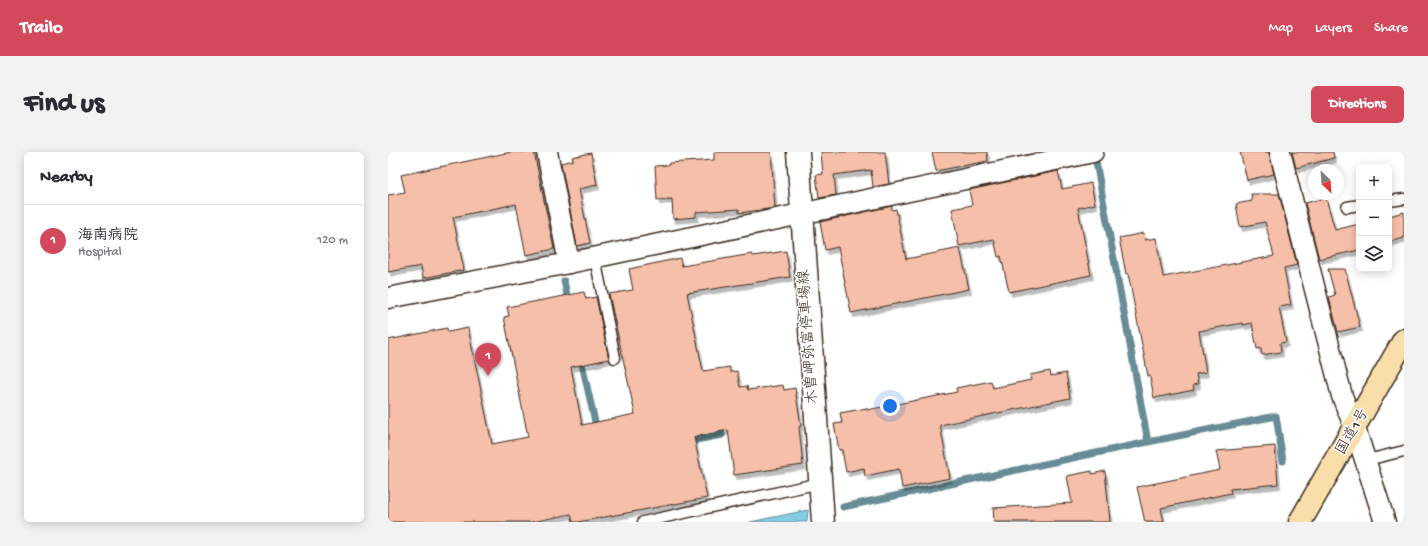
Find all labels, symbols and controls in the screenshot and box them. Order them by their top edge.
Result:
text: Trailo [20,17,63,40]
text: Map [1269,20,1293,37]
text: Layers [1315,20,1352,37]
text: Share [1374,20,1408,37]
button: Directions [1311,86,1404,123]
text: Find us [24,88,104,121]
north arrow [1308,164,1344,200]
map controls [1356,164,1392,272]
button: + [1356,164,1392,200]
text: Nearby [40,168,93,188]
button: − [1356,200,1392,236]
text: 海南病院 [78,227,138,245]
text: 1 [50,233,56,248]
text: 120 m [317,233,348,248]
button: layers [1356,236,1392,272]
text: Hospital [78,245,122,260]
street label: 木曽岬弥富停車場線 [794,269,823,405]
pin: 1 [475,343,501,376]
your location [880,396,900,416]
street label: 国道1号 [1332,405,1374,459]

